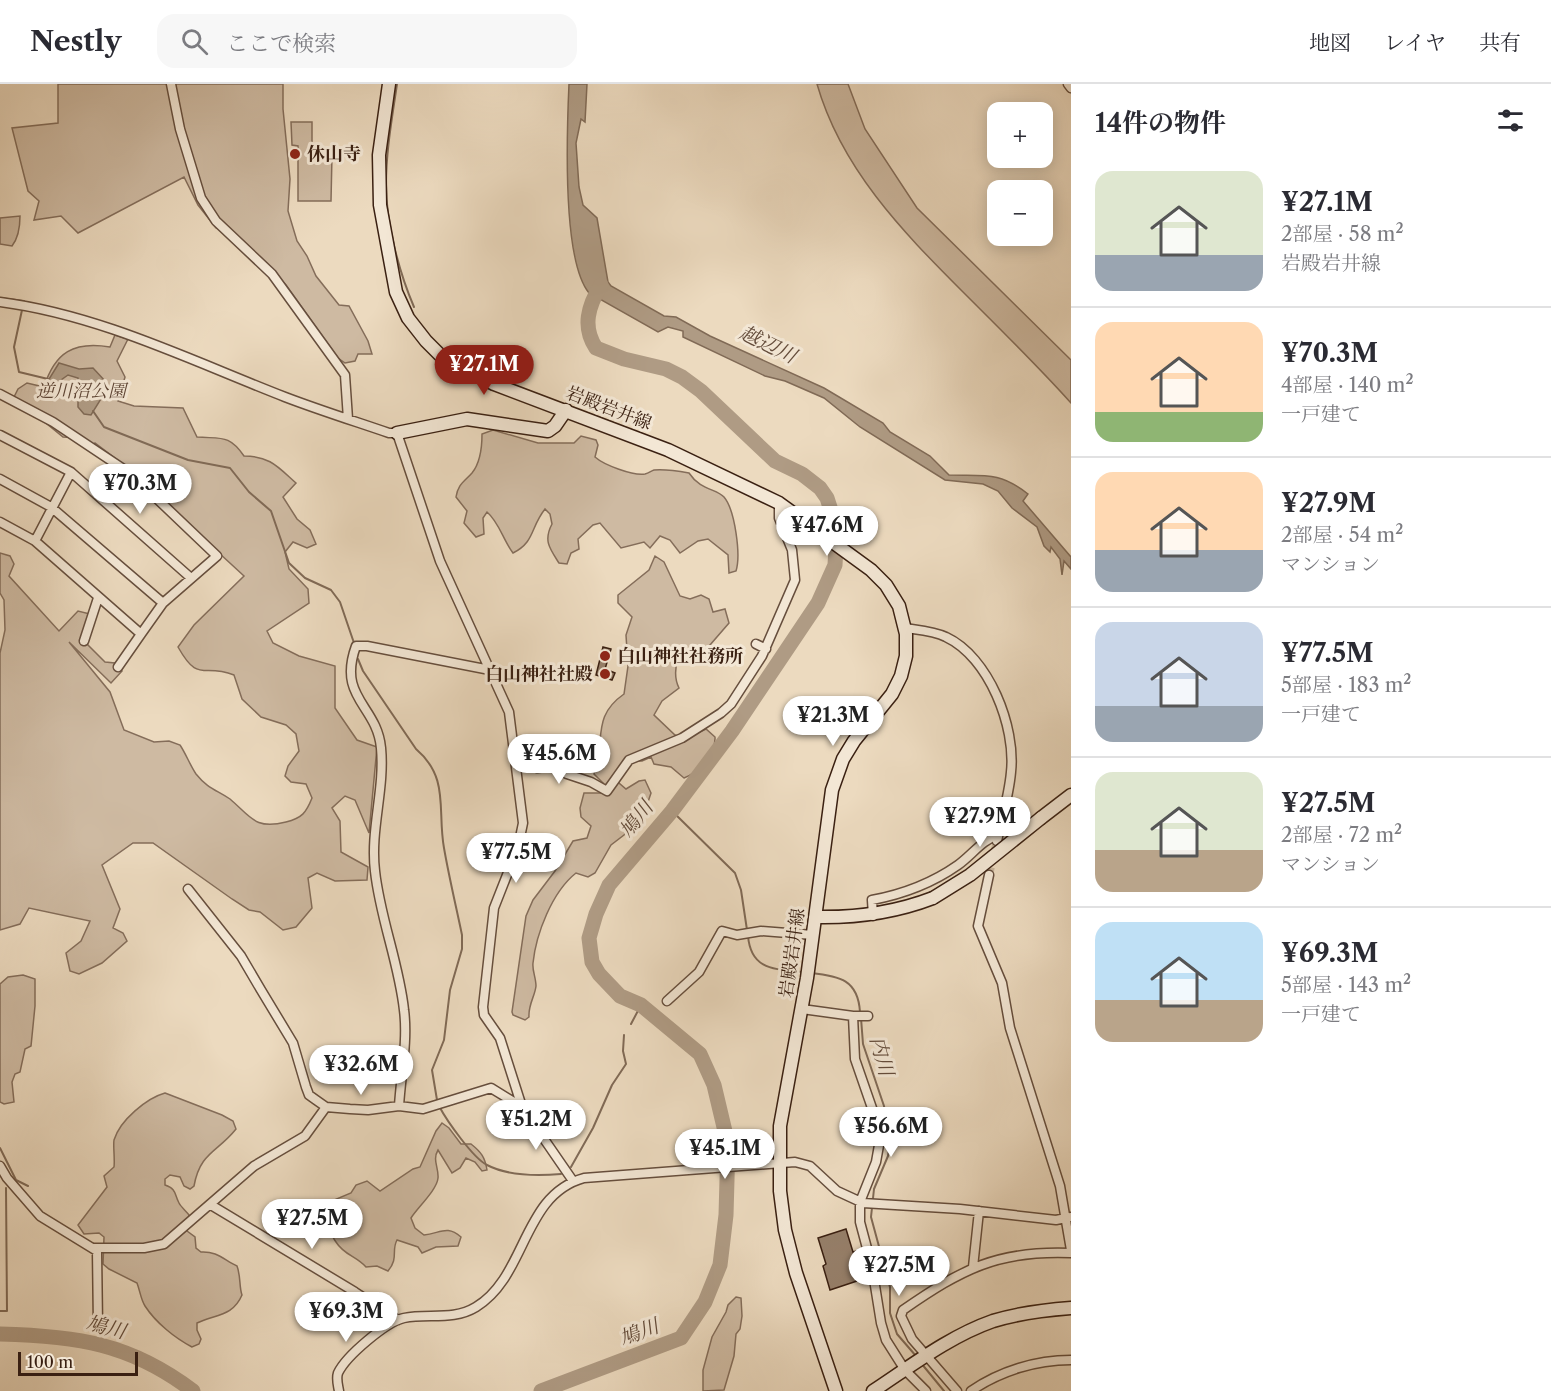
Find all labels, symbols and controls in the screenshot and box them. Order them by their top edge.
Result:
search box [157,14,577,68]
text: Nestly [30,24,121,58]
icon: search [178,25,211,58]
text: ここで検索 [226,30,336,57]
text: 地図 [1309,30,1351,55]
text: レイヤ [1384,30,1446,55]
text: 共有 [1479,30,1521,55]
map controls [987,102,1053,246]
button: + [987,102,1053,168]
icon: filters [1494,104,1527,137]
text: 14件の物件 [1095,107,1226,139]
place label: 休山寺 [307,143,361,165]
marker: 休山寺 [288,147,302,161]
button: − [987,180,1053,246]
text: ¥27.1M [1281,186,1373,218]
icon: home [1143,195,1215,267]
text: 2部屋 · 58 m² [1281,222,1404,246]
text: 岩殿岩井線 [1281,251,1381,275]
water label: 越辺川 [736,320,802,369]
text: ¥70.3M [1281,337,1378,369]
pin: ¥27.1M [435,345,533,396]
icon: home [1143,346,1215,418]
text: ¥27.1M [449,352,519,376]
text: 4部屋 · 140 m² [1281,373,1414,397]
park label: 逆川沼公園 [36,380,129,402]
street label: 岩殿岩井線 [563,382,655,434]
text: 一戸建て [1281,402,1361,426]
pin: ¥70.3M [91,464,189,515]
text: ¥70.3M [103,471,177,495]
text: ¥27.9M [1281,487,1376,519]
icon: home [1143,496,1215,568]
pin: ¥47.6M [778,506,876,557]
text: ¥47.6M [790,513,864,537]
text: 2部屋 · 54 m² [1281,523,1403,547]
text: マンション [1281,552,1380,576]
text: ¥77.5M [1281,637,1374,669]
place label: 白山神社社務所 [617,645,743,667]
icon: home [1143,646,1215,718]
marker: 白山神社社務所 [598,649,612,663]
place label: 白山神社社殿 [485,663,593,685]
marker: 白山神社社殿 [598,667,612,681]
text: 5部屋 · 183 m² [1281,673,1412,697]
pin: ¥21.3M [784,696,882,747]
text: 一戸建て [1281,702,1361,726]
text: ¥21.3M [797,703,869,727]
pin: ¥45.6M [510,734,608,785]
text: ¥45.6M [521,741,597,765]
text: ¥27.5M [1281,787,1375,819]
water label: 鳩川 [614,794,659,842]
icon: home [1143,796,1215,868]
pin: ¥27.9M [931,797,1029,848]
text: ¥27.9M [943,804,1017,828]
text: 2部屋 · 72 m² [1281,823,1402,847]
pin: ¥77.5M [467,833,565,884]
text: ¥77.5M [480,840,552,864]
text: マンション [1281,852,1380,876]
street label: 岩殿岩井線 [775,907,809,999]
text: ¥69.3M [1281,937,1378,969]
icon: home [1143,946,1215,1018]
text: 5部屋 · 143 m² [1281,973,1411,997]
text: 一戸建て [1281,1002,1361,1026]
water label: 内川 [865,1034,899,1080]
pin: ¥32.6M [312,1045,410,1096]
text: ¥32.6M [323,1052,399,1076]
pin: ¥51.2M [487,1100,585,1151]
text: ¥51.2M [500,1107,572,1131]
pin: ¥56.6M [842,1107,940,1158]
text: ¥56.6M [853,1114,929,1138]
pin: ¥45.1M [676,1129,774,1180]
text: ¥45.1M [689,1136,761,1160]
pin: ¥27.5M [263,1199,361,1250]
text: ¥27.5M [276,1206,348,1230]
pin: ¥27.5M [850,1246,948,1297]
text: ¥27.5M [863,1253,935,1277]
pin: ¥69.3M [297,1292,395,1343]
text: ¥69.3M [309,1299,383,1323]
water label: 鳩川 [84,1311,130,1344]
water label: 鳩川 [616,1313,664,1350]
scale bar [18,1349,138,1376]
text: 100 m [27,1352,73,1372]

